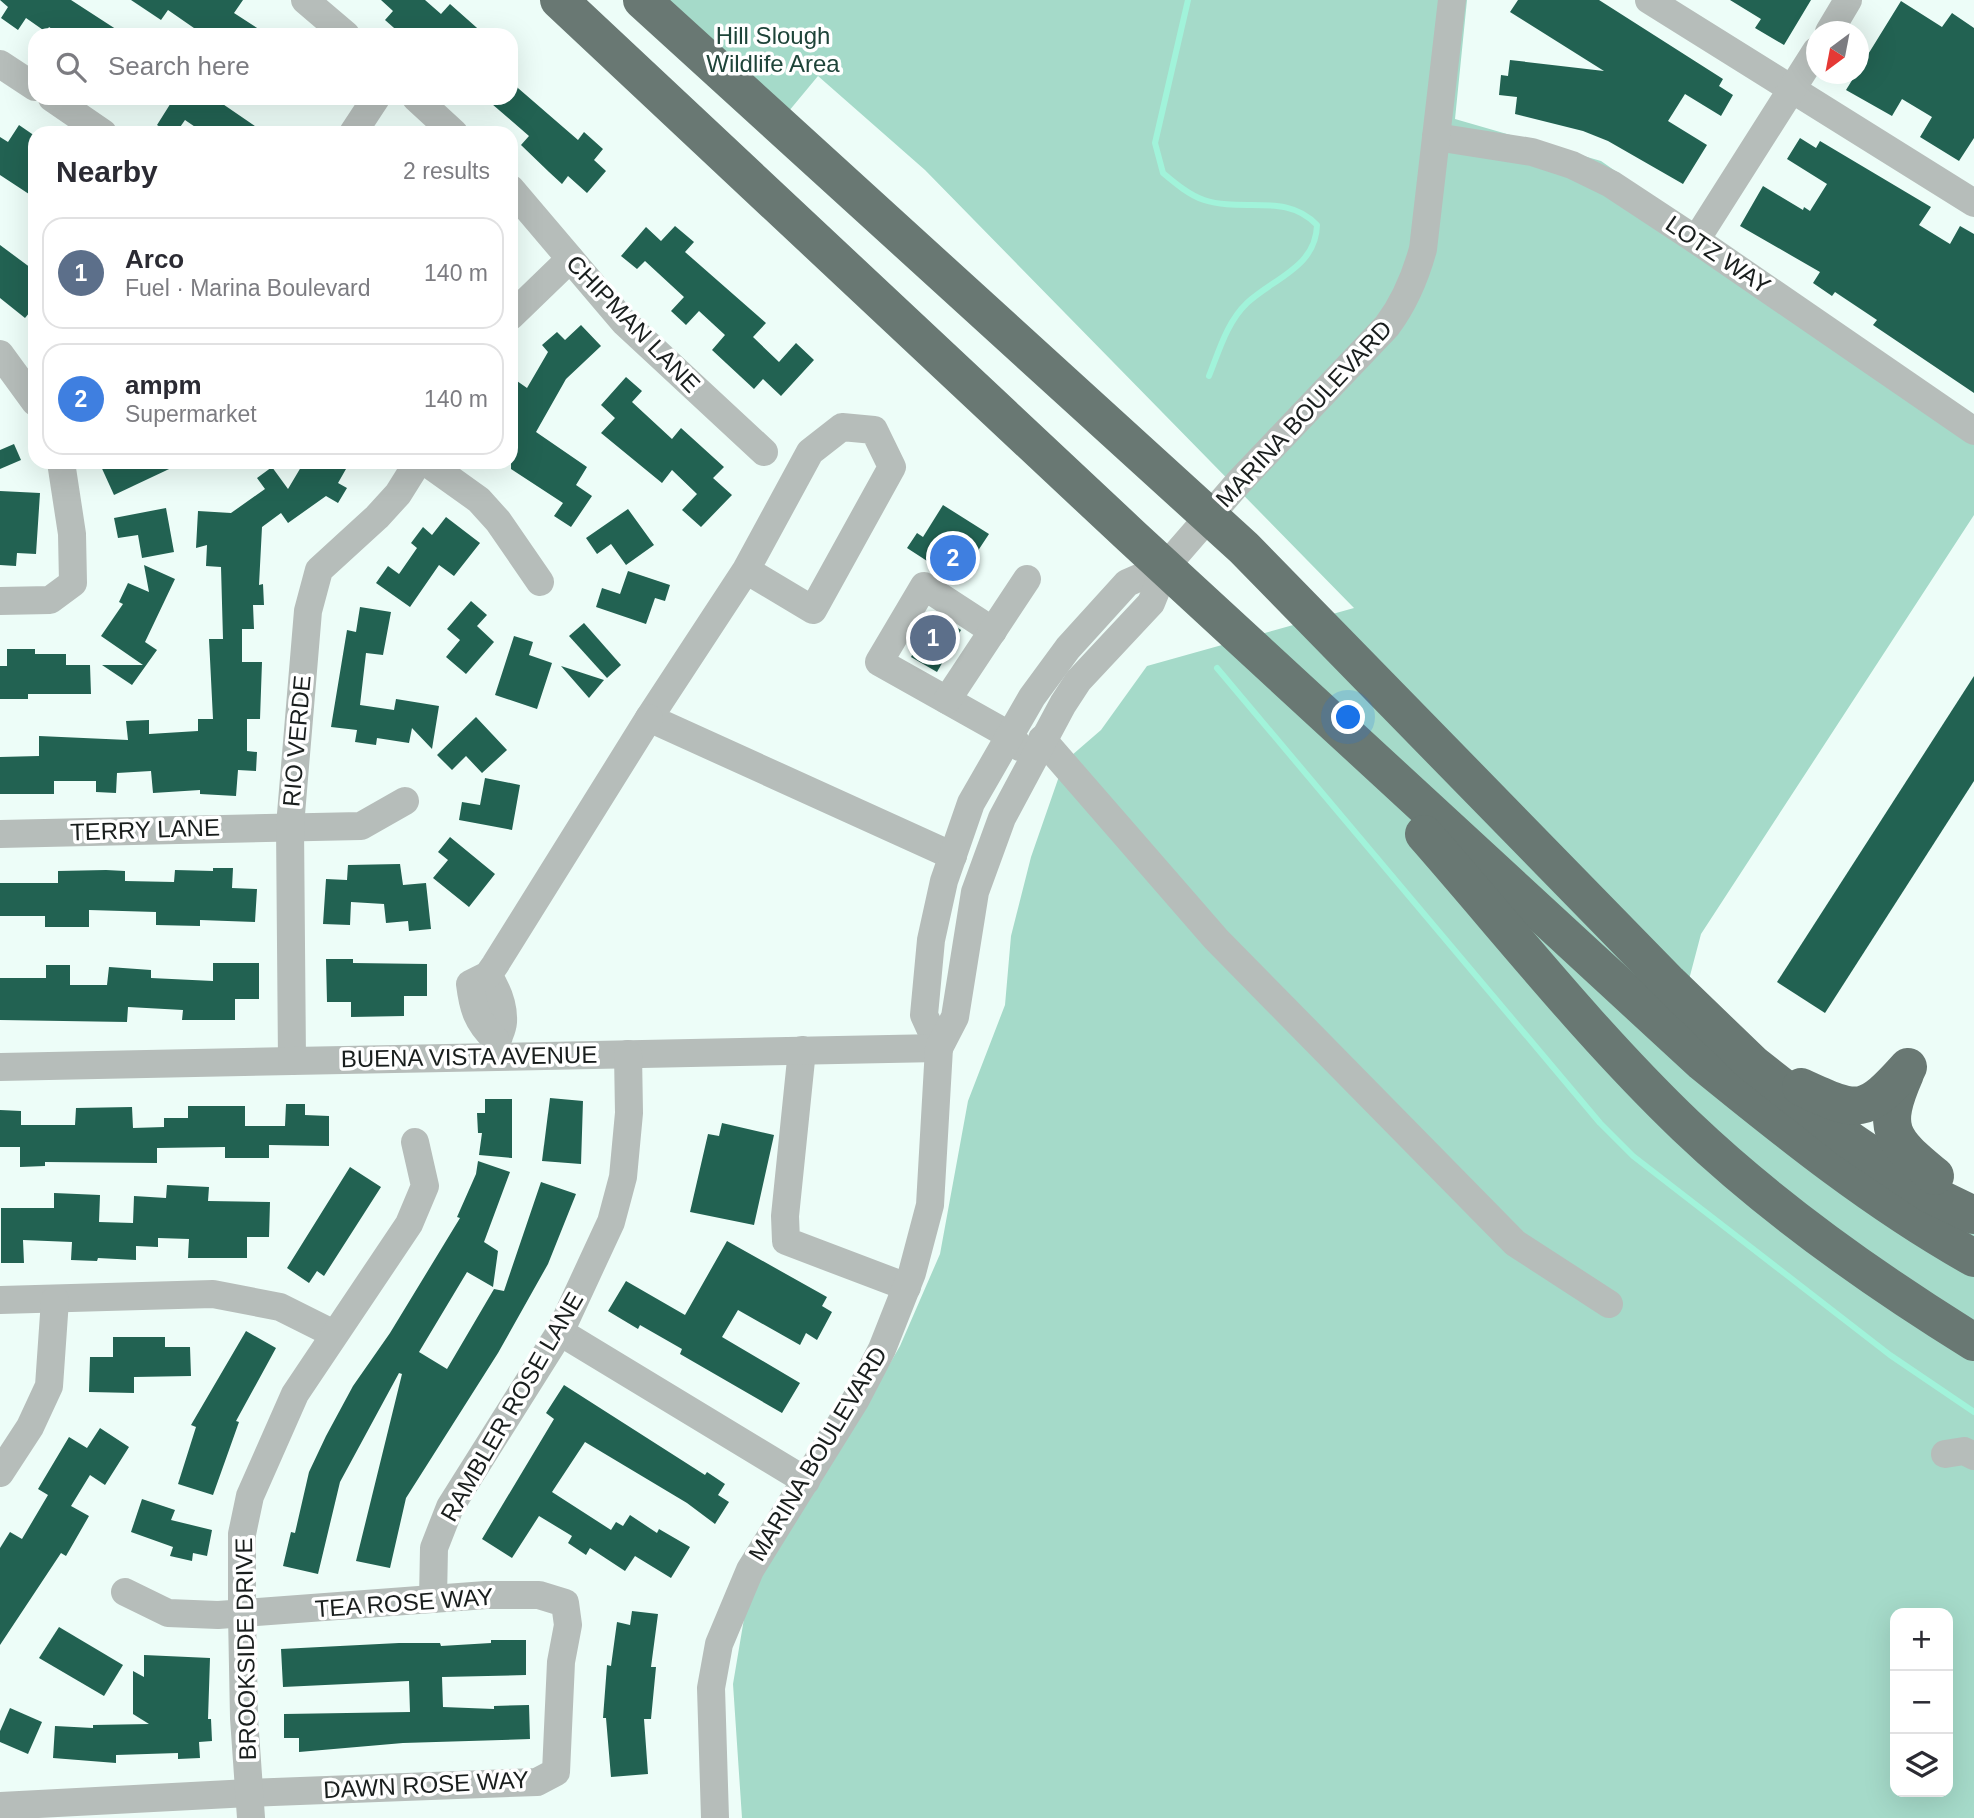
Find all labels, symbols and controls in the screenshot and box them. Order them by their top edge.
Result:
north arrow [1806,21,1869,84]
park label: Hill Slough Wildlife Area [706,22,840,77]
search box [28,28,518,105]
icon: search [52,48,90,86]
text: Search here [108,51,250,81]
text: Nearby [56,155,158,188]
text: 2 results [403,158,490,184]
street label: LOTZ WAY [1661,210,1776,299]
text: Arco [125,244,184,274]
street label: CHIPMAN LANE [561,250,706,398]
text: 1 [75,260,87,286]
text: 140 m [424,260,488,286]
text: Fuel · Marina Boulevard [125,275,370,301]
street label: MARINA BOULEVARD [1210,315,1397,512]
text: ampm [125,370,202,400]
text: 2 [75,386,87,412]
text: 140 m [424,386,488,412]
text: Supermarket [125,401,257,427]
pin: 2 [930,532,976,584]
pin: 1 [910,612,956,664]
street label: RIO VERDE [277,674,316,808]
your location [1331,700,1365,734]
street label: TERRY LANE [70,813,220,846]
street label: BUENA VISTA AVENUE [341,1041,597,1072]
street label: RAMBLER ROSE LANE [435,1287,588,1526]
street label: MARINA BOULEVARD [743,1342,892,1566]
street label: BROOKSIDE DRIVE [230,1537,261,1761]
street label: TEA ROSE WAY [314,1583,494,1622]
map controls [1890,1608,1953,1797]
button: + [1890,1608,1953,1671]
button: − [1890,1671,1953,1734]
button: layers [1890,1734,1953,1797]
street label: DAWN ROSE WAY [323,1766,529,1803]

